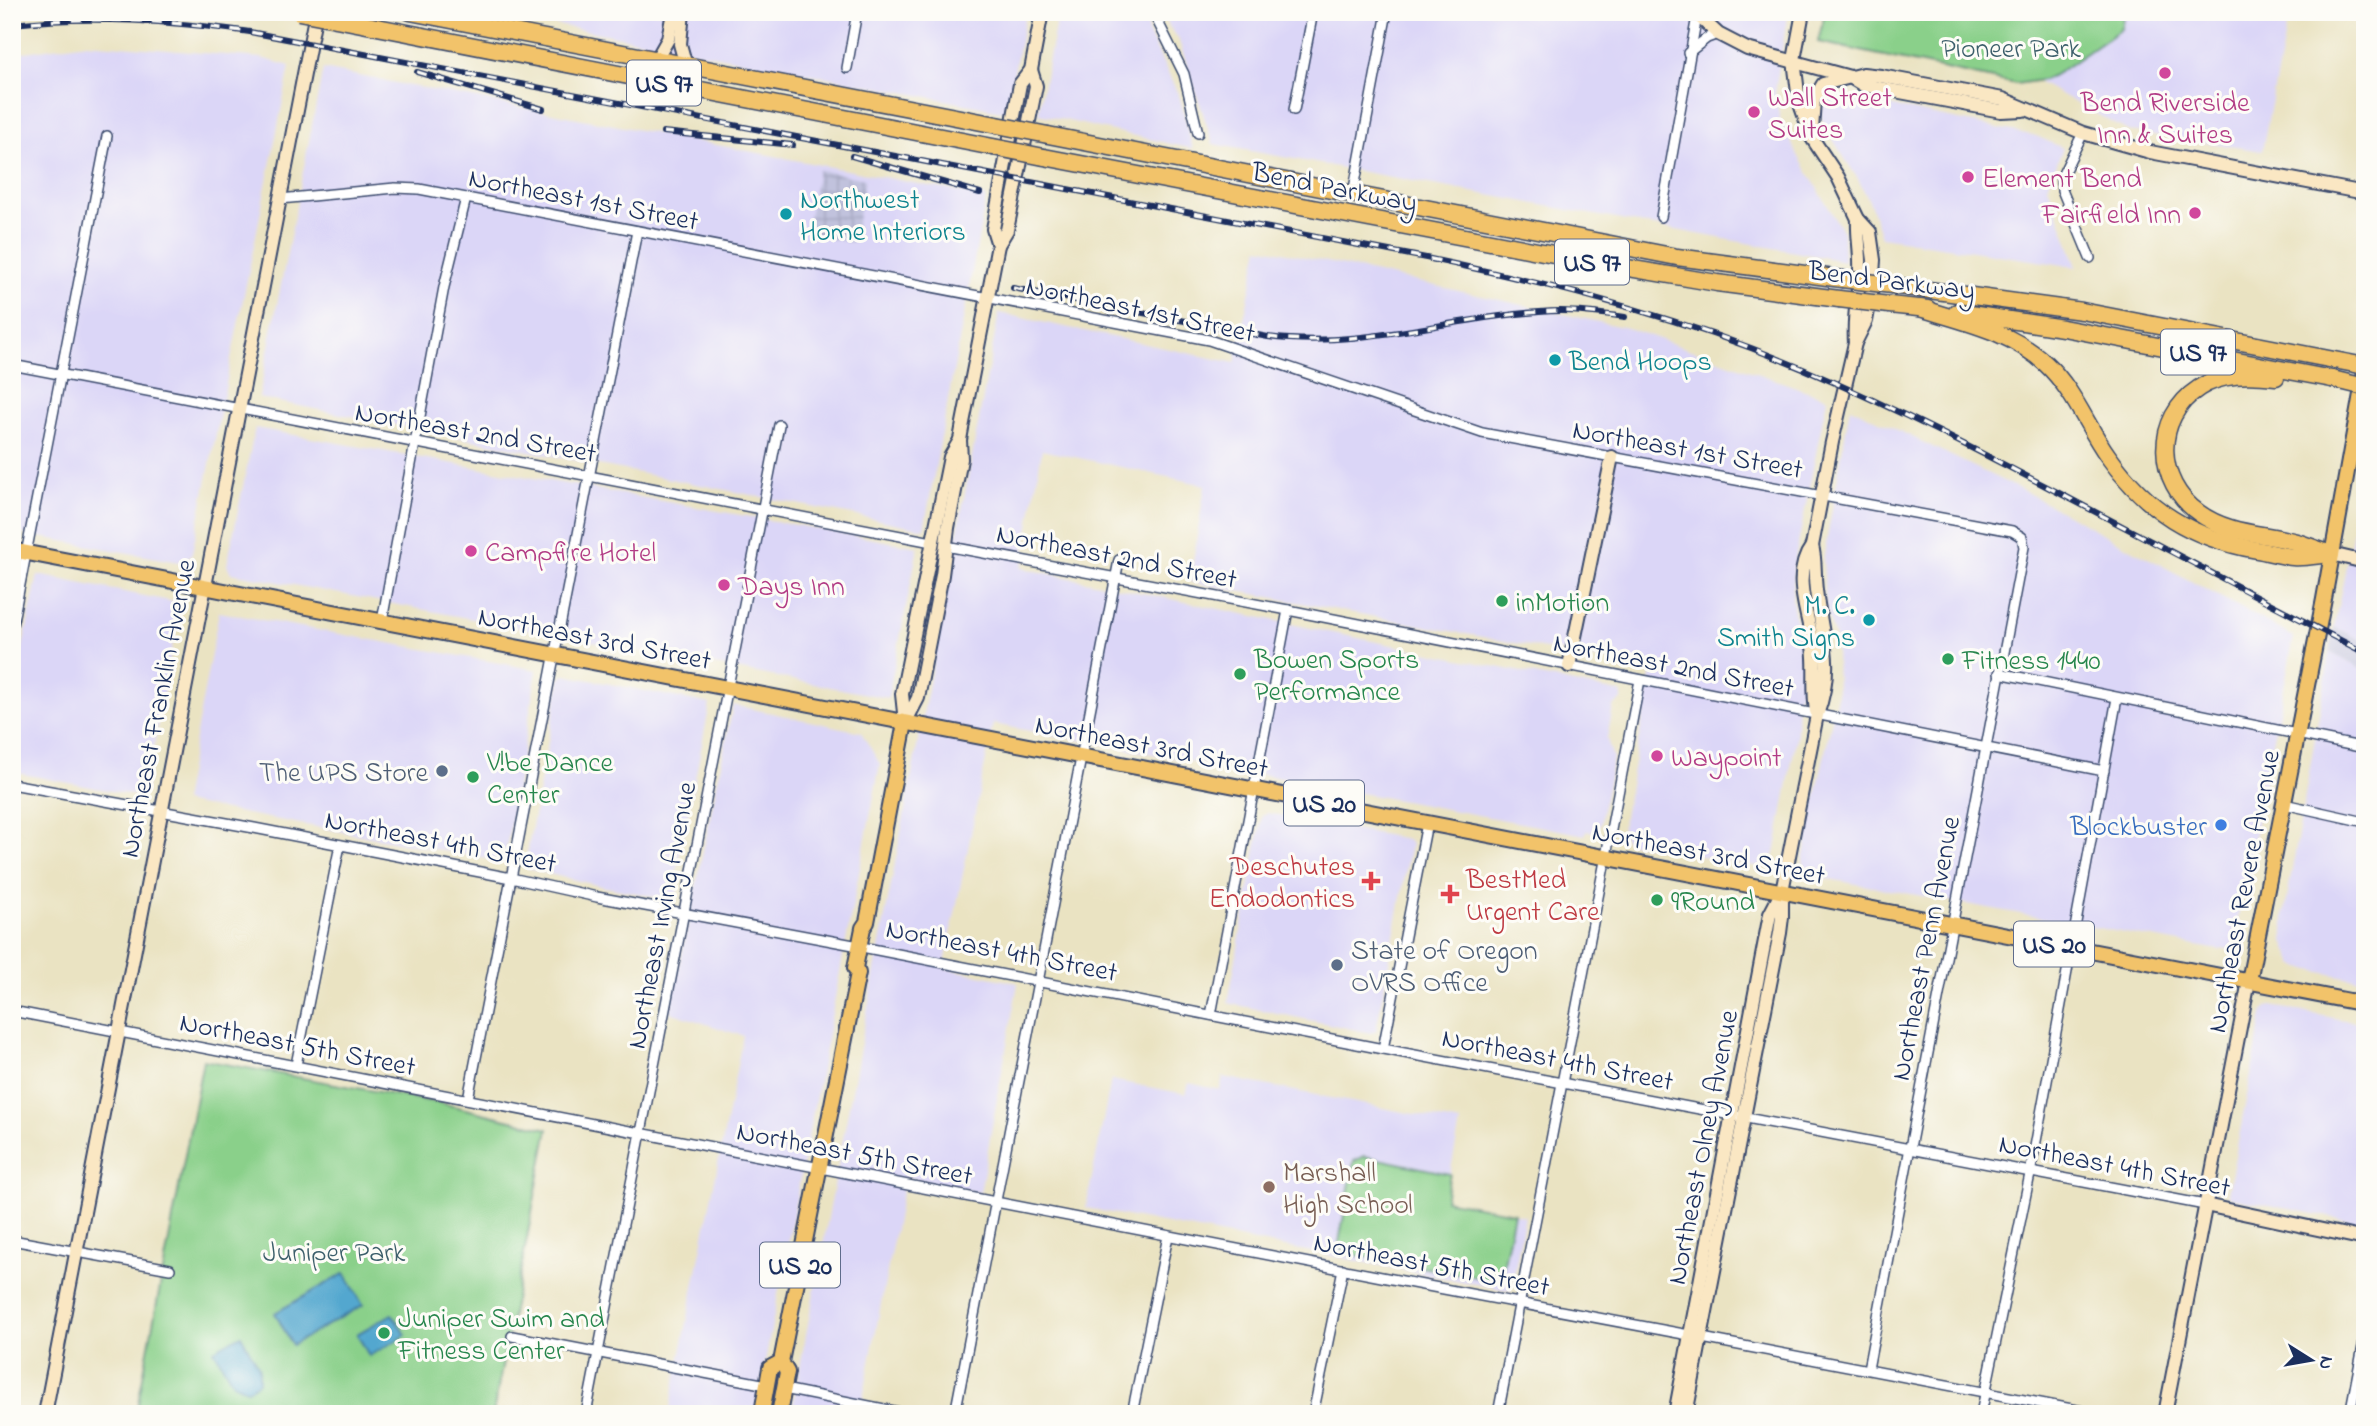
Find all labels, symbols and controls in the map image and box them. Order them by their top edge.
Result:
park label: Pioneer Park [1941,30,2081,71]
road number: US 97 [627,60,701,106]
marker: Bend Riverside Inn & Suites [2157,65,2173,81]
place label: Wall Street Suites [1768,79,1892,152]
place label: Bend Riverside Inn & Suites [2080,84,2250,157]
marker: Wall Street Suites [1746,104,1762,120]
street label: Bend Parkway [1247,153,1421,226]
street label: Northeast 1st Street [465,159,702,244]
place label: Element Bend [1982,160,2142,201]
marker: Element Bend [1960,169,1976,185]
place label: Northwest Home Interiors [800,181,966,254]
place label: Fairfield Inn [2041,196,2181,237]
marker: Fairfield Inn [2187,205,2203,221]
marker: Northwest Home Interiors [778,206,794,222]
road number: US 97 [1555,240,1629,284]
street label: Bend Parkway [1805,252,1977,313]
street label: Northeast 1st Street [1022,267,1259,356]
road number: US 97 [2161,330,2235,374]
place label: Bend Hoops [1568,343,1712,384]
marker: Bend Hoops [1547,352,1563,368]
street label: Northeast 2nd Street [352,393,599,476]
street label: Northeast 1st Street [1569,411,1806,492]
street label: Northeast 2nd Street [993,515,1240,602]
place label: Campfire Hotel [485,534,656,575]
marker: Campfire Hotel [463,543,479,559]
street label: Northeast Franklin Avenue [110,555,209,861]
place label: Days Inn [737,568,845,609]
marker: Days Inn [716,577,732,593]
place label: inMotion [1516,584,1609,625]
place label: M. C. Smith Signs [1717,587,1855,660]
marker: inMotion [1494,593,1510,609]
street label: Northeast 3rd Street [474,598,714,683]
marker: M. C. Smith Signs [1861,612,1877,628]
street label: Northeast 2nd Street [1550,624,1797,711]
place label: Bowen Sports Performance [1253,641,1419,714]
place label: Fitness 1440 [1961,642,2101,683]
marker: Fitness 1440 [1940,651,1956,667]
marker: Bowen Sports Performance [1232,666,1248,682]
street label: Northeast 3rd Street [1031,706,1271,791]
place label: Waypoint [1671,739,1781,780]
place label: V!be Dance Center [486,744,614,817]
street label: Northeast Revere Avenue [2198,746,2293,1037]
marker: Waypoint [1649,748,1665,764]
place label: The UPS Store [259,754,428,795]
marker: The UPS Store [434,763,450,779]
marker: V!be Dance Center [465,769,481,785]
street label: Northeast Irving Avenue [617,778,710,1053]
road number: US 20 [1284,780,1364,825]
street label: Northeast 4th Street [321,801,560,886]
place label: Blockbuster [2069,808,2207,849]
street label: Northeast Penn Avenue [1882,812,1973,1084]
street label: Northeast 3rd Street [1588,813,1828,898]
marker: Blockbuster [2213,817,2229,833]
place label: Deschutes Endodontics [1209,848,1355,921]
place label: BestMed Urgent Care [1465,861,1600,934]
marker: Deschutes Endodontics [1361,871,1381,891]
place label: 9Round [1671,883,1755,924]
marker: BestMed Urgent Care [1440,884,1460,904]
marker: 9Round [1649,892,1665,908]
street label: Northeast 4th Street [882,910,1121,995]
road number: US 20 [2014,922,2094,967]
place label: State of Oregon OVRS Office [1351,932,1538,1005]
marker: State of Oregon OVRS Office [1329,957,1345,973]
street label: Northeast 5th Street [176,1003,419,1089]
street label: Northeast Olney Avenue [1658,1006,1751,1288]
street label: Northeast 4th Street [1438,1019,1677,1104]
street label: Northeast 5th Street [733,1112,976,1198]
street label: Northeast 4th Street [1995,1125,2234,1210]
place label: Marshall High School [1283,1154,1413,1227]
marker: Marshall High School [1261,1179,1277,1195]
street label: Northeast 5th Street [1310,1223,1553,1309]
park label: Juniper Park [263,1234,406,1275]
road number: US 20 [760,1242,840,1288]
place label: Juniper Swim and Fitness Center [397,1300,605,1373]
north arrow [2276,1324,2346,1394]
marker: Juniper Swim and Fitness Center [376,1325,392,1341]
text: N [2311,1354,2340,1372]

